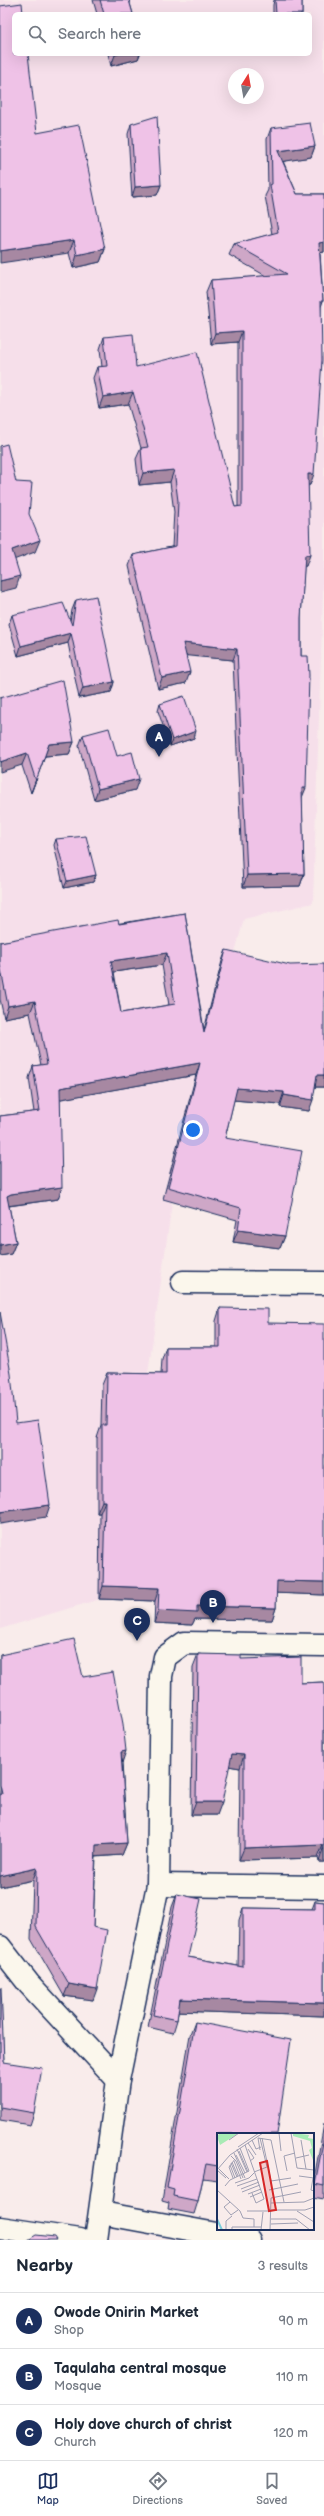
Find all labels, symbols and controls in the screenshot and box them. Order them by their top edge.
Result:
search box [12,12,312,56]
icon: search [26,23,48,45]
text: Search here [58,25,141,44]
north arrow [228,68,264,104]
pin: A [146,724,172,757]
your location [183,1120,203,1140]
pin: B [200,1590,226,1623]
pin: C [124,1608,150,1641]
inset map [217,2133,314,2230]
text: Nearby [16,2256,73,2276]
text: 3 results [257,2258,308,2274]
text: Owode Onirin Market [54,2303,198,2322]
text: A [25,2313,33,2329]
text: 90 m [279,2313,308,2329]
text: Shop [54,2322,84,2338]
text: Taqulaha central mosque [54,2359,226,2378]
text: B [24,2369,34,2385]
text: 110 m [276,2369,308,2385]
text: Mosque [54,2378,102,2394]
text: Holy dove church of christ [54,2415,232,2434]
text: C [24,2425,34,2441]
text: 120 m [273,2425,308,2441]
text: Church [54,2434,96,2450]
tab: Map [37,2470,59,2507]
tab: Directions [132,2470,183,2507]
tab: Saved [256,2470,287,2507]

